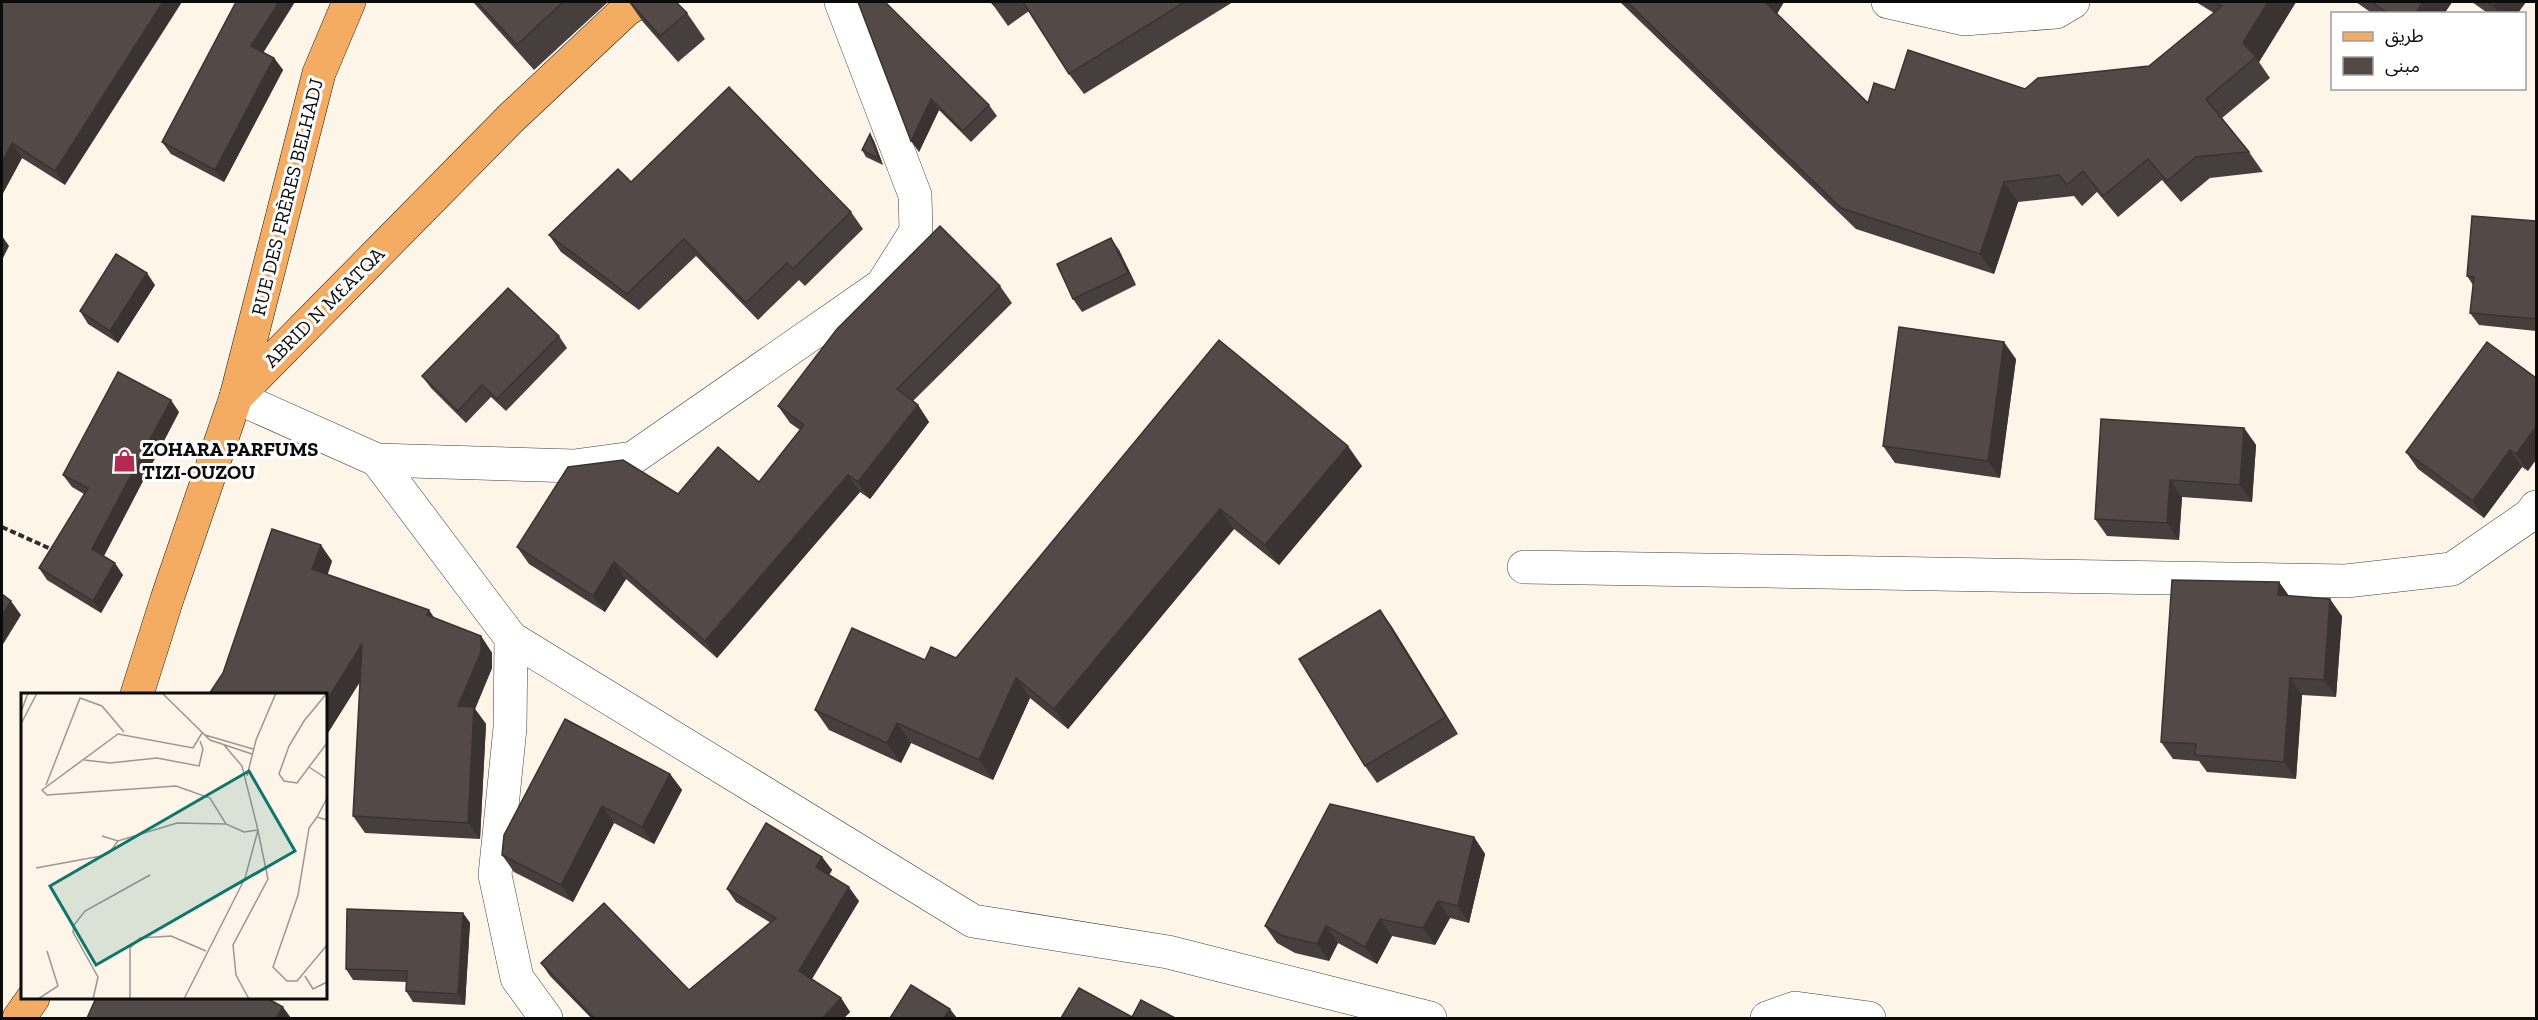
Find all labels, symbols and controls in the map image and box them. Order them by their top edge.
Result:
legend [2331,12,2526,90]
text: طريق [2385,25,2424,47]
text: مبنى [2385,55,2420,77]
street label: RUE DES FRÈRES BELHADJ [246,76,328,318]
street label: ABRID N MƐATQA [259,241,390,372]
place label: ZOHARA PARFUMS TIZI-OUZOU [142,437,318,484]
shop icon: ZOHARA PARFUMS TIZI-OUZOU [111,448,137,474]
inset map [21,693,327,999]

